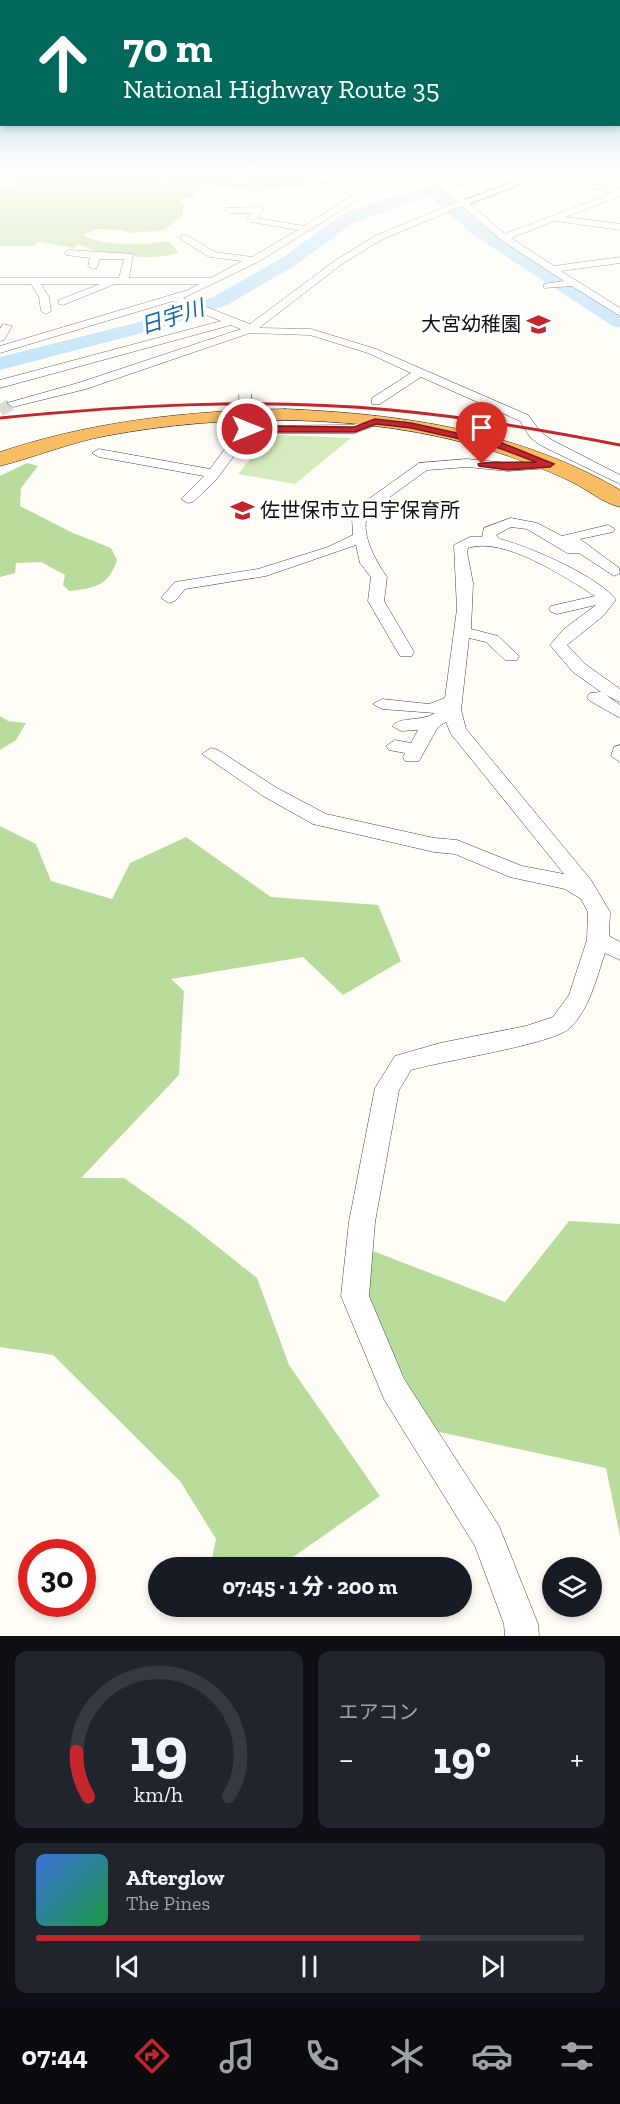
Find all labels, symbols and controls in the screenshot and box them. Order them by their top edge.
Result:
text: 70 m [123,22,213,73]
icon: ahead [24,24,102,102]
text: National Highway Route 35 [123,73,440,105]
water label: 日宇川 [136,293,209,340]
school or university icon: 大宮幼稚園 [526,311,552,337]
place label: 大宮幼稚園 [421,312,521,336]
position arrow [215,397,279,461]
pin [456,402,507,464]
icon: arrive [465,411,498,444]
school or university icon: 佐世保市立日宇保育所 [229,497,255,523]
place label: 佐世保市立日宇保育所 [260,498,460,522]
speed limit sign: 30 [18,1539,96,1617]
map controls [542,1557,602,1617]
button: layers [542,1557,602,1617]
text: 07:45 · 1 分 · 200 m [222,1573,398,1600]
text: エアコン [339,1700,419,1724]
text: 19 [129,1712,188,1787]
text: 19° [433,1731,491,1785]
text: − [339,1739,354,1778]
text: + [570,1739,584,1778]
text: km/h [134,1782,183,1807]
text: Afterglow [126,1864,224,1891]
text: The Pines [126,1891,210,1915]
icon: previous [111,1950,144,1983]
icon: pause [293,1950,326,1983]
icon: next [476,1950,509,1983]
icon: directions [131,2035,173,2077]
icon: music [216,2035,258,2077]
icon: phone [301,2035,343,2077]
icon: climate [386,2035,428,2077]
icon: car [471,2035,513,2077]
icon: filters [556,2035,598,2077]
text: 07:44 [22,2040,88,2072]

